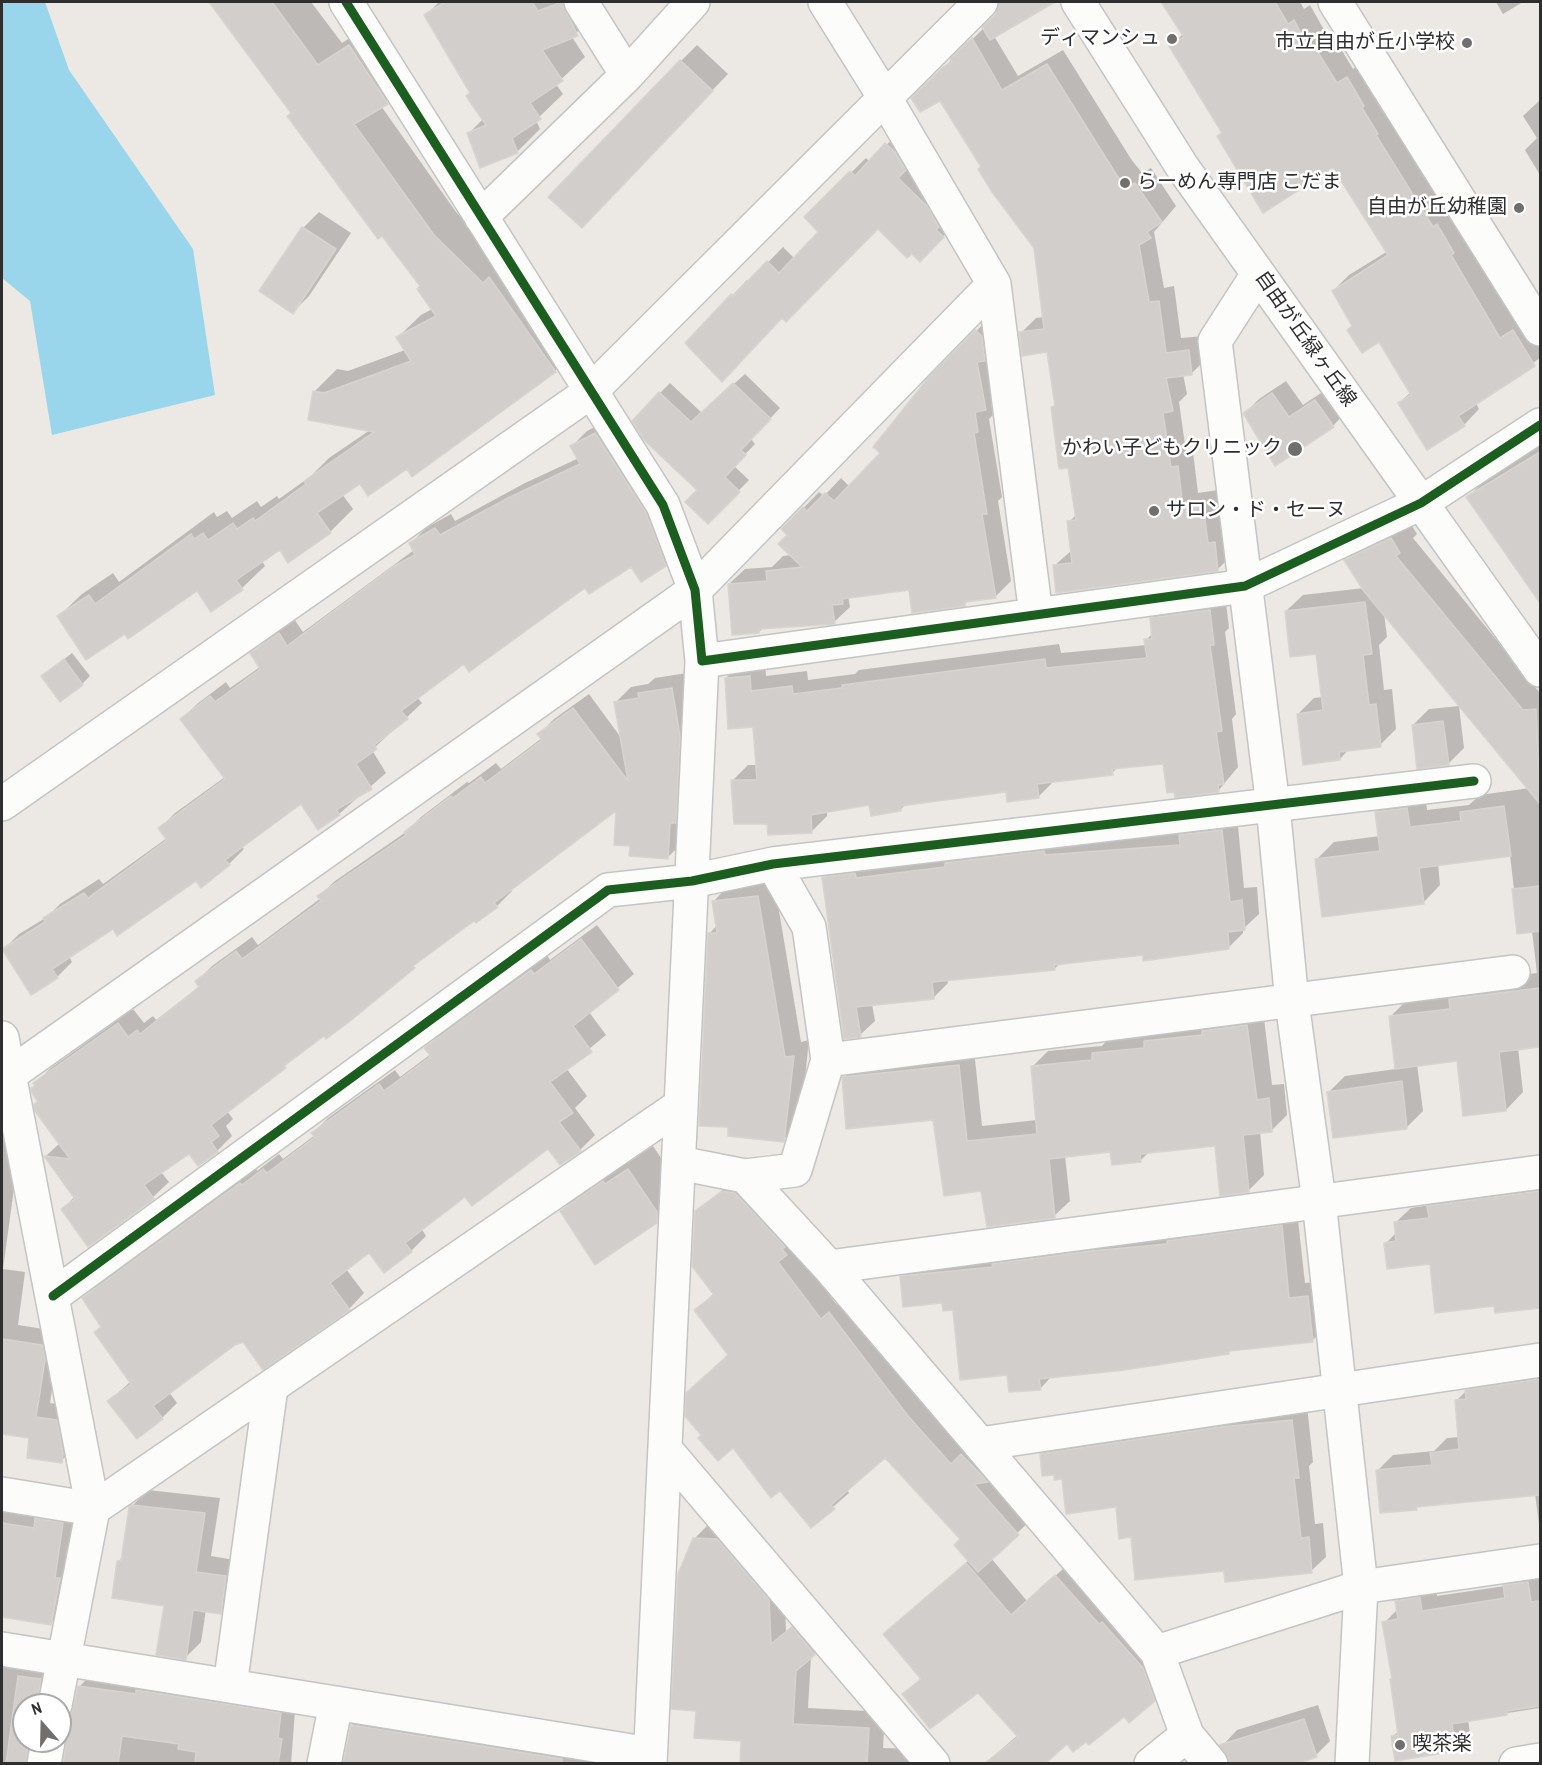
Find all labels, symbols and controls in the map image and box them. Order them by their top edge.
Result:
place label: ディマンシュ [1040,27,1160,51]
place label: 市立自由が丘小学校 [1275,31,1455,55]
marker: ディマンシュ [1165,32,1179,46]
marker: 市立自由が丘小学校 [1460,36,1474,50]
place label: らーめん専門店 こだま [1137,171,1342,195]
marker: らーめん専門店 こだま [1118,176,1132,190]
place label: 自由が丘幼稚園 [1367,196,1507,220]
marker: 自由が丘幼稚園 [1512,201,1526,215]
street label: 自由が丘緑ヶ丘線 [1249,267,1361,411]
place label: かわい子どもクリニック [1062,437,1282,461]
marker: かわい子どもクリニック [1286,440,1304,458]
place label: サロン・ド・セーヌ [1166,499,1346,523]
marker: サロン・ド・セーヌ [1147,504,1161,518]
north arrow [12,1693,72,1753]
text: N [28,1696,45,1720]
place label: 喫茶楽 [1412,1733,1472,1757]
marker: 喫茶楽 [1393,1738,1407,1752]

